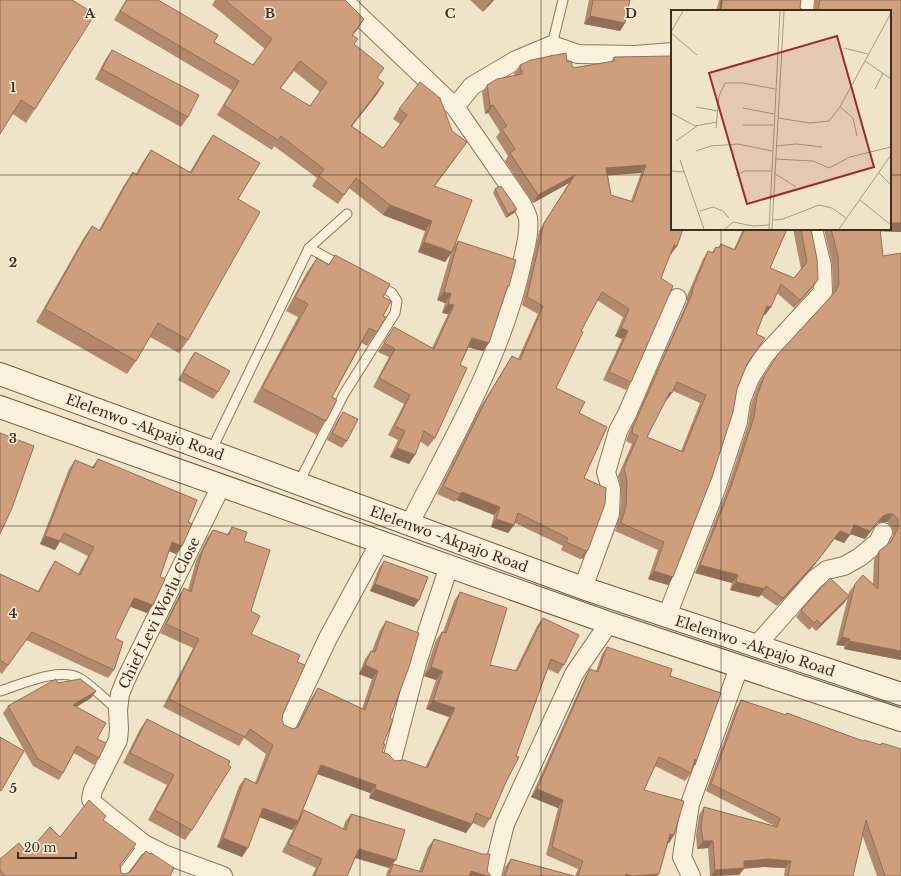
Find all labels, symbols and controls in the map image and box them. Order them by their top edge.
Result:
text: A [84,5,96,22]
text: B [265,5,275,22]
text: C [445,5,456,22]
text: D [625,5,637,22]
inset map [671,10,891,230]
text: 1 [10,79,16,96]
text: 2 [9,254,17,271]
street label: Elelenwo -Akpajo Road [63,390,227,464]
text: 3 [9,430,17,447]
street label: Elelenwo -Akpajo Road [367,502,531,576]
street label: Chief Levi Worlu Close [114,534,204,692]
text: 4 [9,605,18,622]
street label: Elelenwo -Akpajo Road [673,612,838,681]
text: 5 [9,780,17,797]
scale bar [18,834,76,860]
text: 20 m [24,840,56,855]

